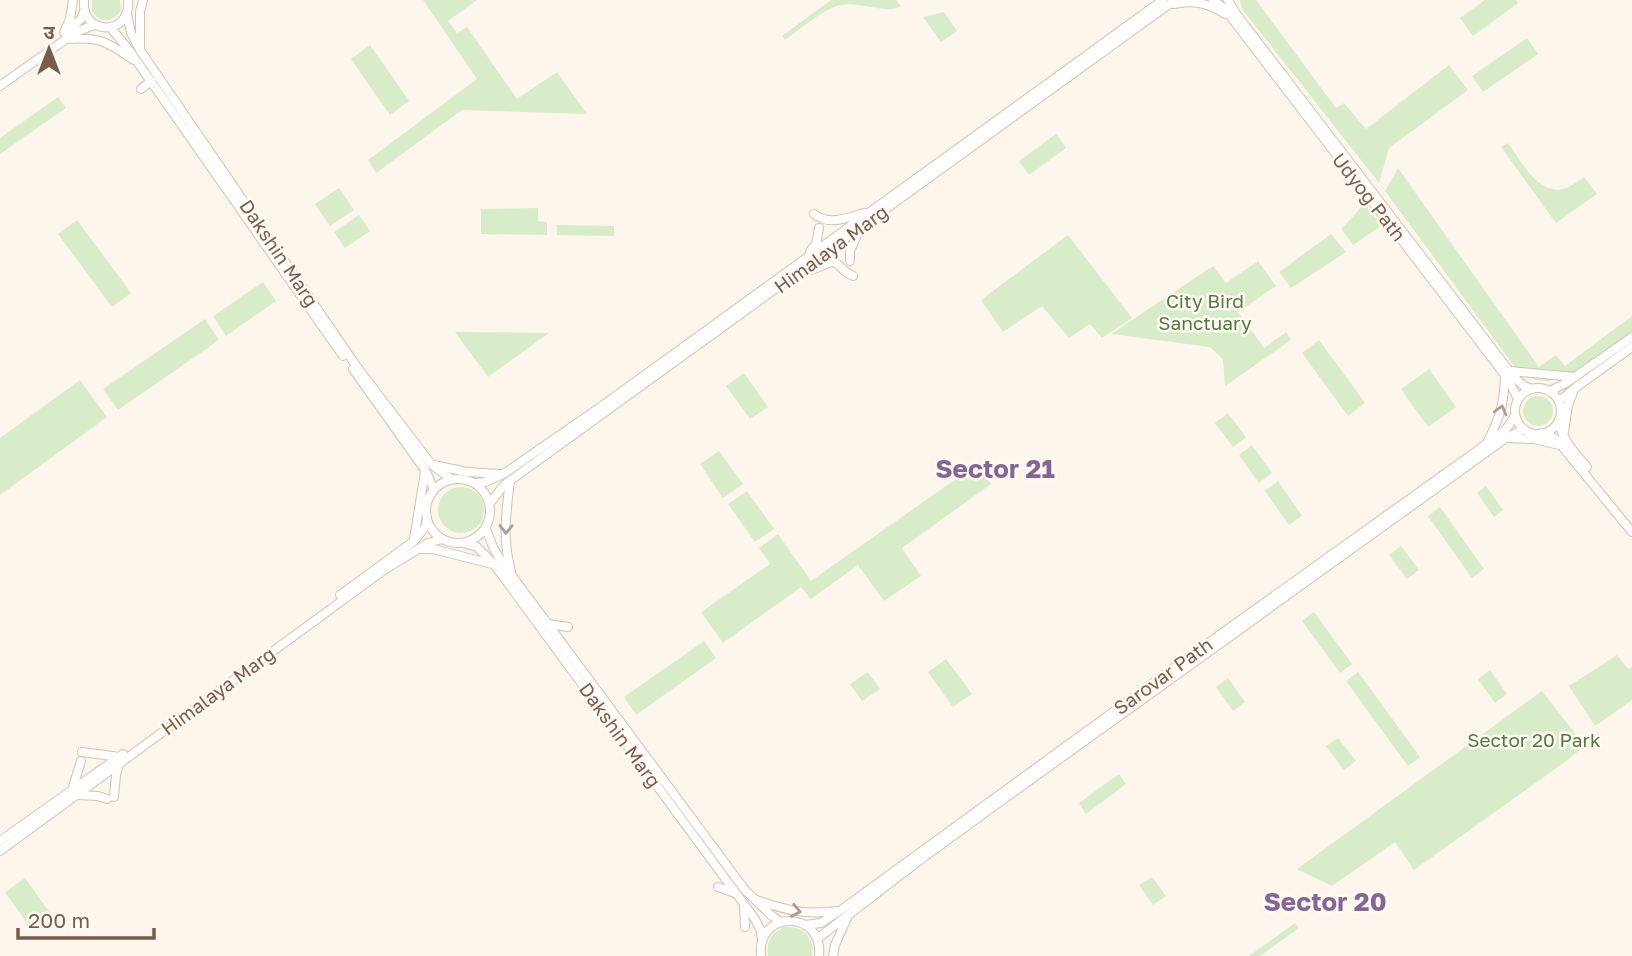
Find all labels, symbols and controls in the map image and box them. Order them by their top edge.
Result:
north arrow [14,14,84,84]
text: उ [43,20,55,43]
street label: Udyog Path [1328,148,1411,245]
street label: Dakshin Marg [235,195,324,311]
street label: Himalaya Marg [769,200,892,298]
park label: City Bird Sanctuary [1158,289,1252,334]
one-way arrow [1493,404,1507,416]
district label: Sector 21 [935,453,1055,484]
one-way arrow [498,524,514,534]
street label: Sarovar Path [1109,632,1216,719]
street label: Himalaya Marg [156,642,279,740]
street label: Dakshin Marg [575,678,666,792]
park label: Sector 20 Park [1467,728,1601,751]
district label: Sector 20 [1263,886,1387,917]
scale bar [18,897,154,941]
one-way arrow [790,903,802,918]
text: 200 m [28,907,90,933]

